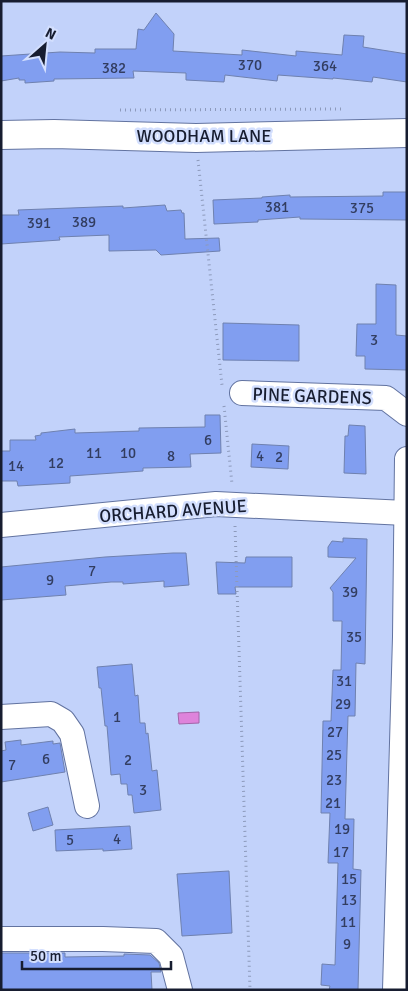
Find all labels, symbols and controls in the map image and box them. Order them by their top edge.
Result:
north arrow [20,20,70,70]
text: N [42,24,59,44]
house number: 370 [238,56,262,74]
house number: 364 [313,57,337,75]
house number: 382 [102,59,126,77]
street label: WOODHAM LANE [137,125,271,147]
house number: 381 [265,198,289,216]
house number: 375 [350,199,374,217]
house number: 389 [72,213,96,231]
house number: 391 [27,214,51,232]
house number: 3 [370,331,378,349]
street label: PINE GARDENS [252,383,372,409]
house number: 6 [204,431,212,449]
house number: 11 [86,444,102,462]
house number: 10 [120,444,136,462]
house number: 8 [167,447,175,465]
house number: 4 [256,447,264,465]
house number: 2 [275,448,283,466]
house number: 12 [48,454,64,472]
house number: 14 [8,457,24,475]
street label: ORCHARD AVENUE [98,495,248,527]
house number: 7 [88,562,96,580]
house number: 9 [46,571,54,589]
house number: 39 [342,583,358,601]
house number: 35 [346,628,362,646]
house number: 31 [336,672,352,690]
house number: 29 [335,695,351,713]
house number: 1 [113,708,121,726]
house number: 27 [327,723,343,741]
house number: 25 [326,746,342,764]
house number: 6 [42,750,50,768]
house number: 2 [124,751,132,769]
house number: 7 [8,756,16,774]
house number: 23 [326,771,342,789]
house number: 3 [139,781,147,799]
house number: 21 [325,794,341,812]
house number: 19 [334,820,350,838]
house number: 4 [113,830,121,848]
house number: 5 [66,831,74,849]
house number: 17 [333,843,349,861]
house number: 15 [341,870,357,888]
house number: 13 [341,891,357,909]
house number: 11 [340,913,356,931]
house number: 9 [343,935,351,953]
scale bar [22,938,171,970]
text: 50 m [30,947,61,965]

